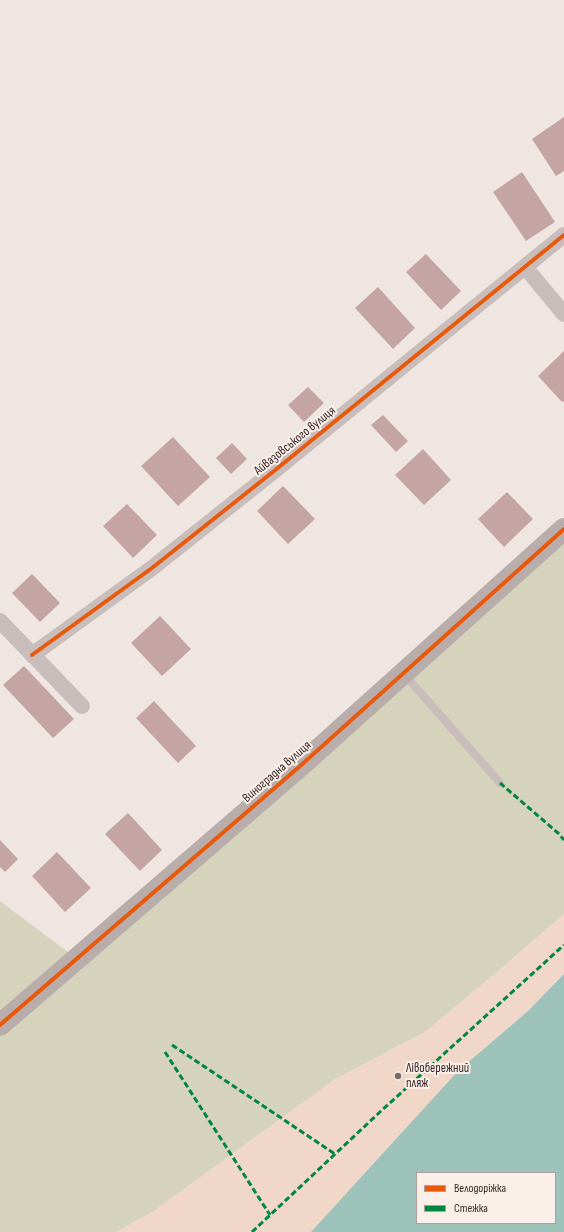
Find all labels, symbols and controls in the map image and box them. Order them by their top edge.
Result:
street label: Айвазовського вулиця [251,403,339,479]
street label: Виноградна вулиця [239,738,315,806]
place label: Лівобережний пляж [406,1061,469,1092]
marker: Лівобережний пляж [393,1071,403,1081]
legend [416,1172,556,1224]
text: Велодоріжка [454,1181,506,1196]
text: Стежка [454,1201,488,1216]

